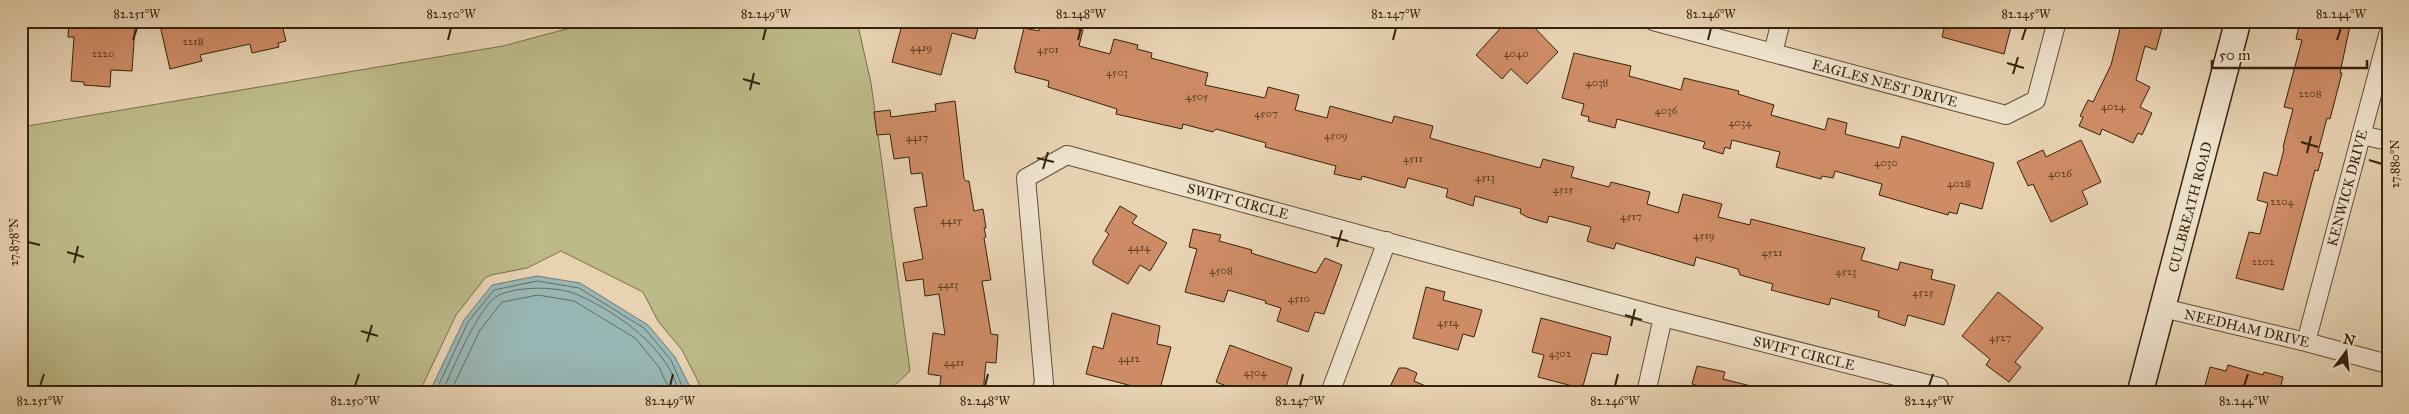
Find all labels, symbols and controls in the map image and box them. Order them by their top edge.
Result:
text: 82.251°W [114,7,161,21]
text: 82.250°W [426,7,476,21]
text: 82.249°W [741,7,792,21]
text: 82.248°W [1056,7,1106,21]
text: 82.247°W [1371,7,1421,21]
text: 82.246°W [1686,7,1736,21]
text: 82.245°W [2002,7,2051,21]
text: 82.244°W [2316,7,2367,21]
house number: 2218 [182,35,204,48]
scale bar [2212,38,2366,70]
house number: 4419 [910,41,932,54]
house number: 4501 [1037,43,1059,56]
text: 50 m [2219,46,2251,64]
house number: 2220 [92,47,114,60]
house number: 4040 [1503,47,1529,60]
street label: EAGLES NEST DRIVE [1810,56,1959,111]
house number: 4503 [1106,66,1128,79]
house number: 4038 [1586,76,1609,89]
house number: 2208 [2298,87,2322,100]
house number: 4505 [1186,90,1208,103]
house number: 4024 [2101,100,2126,113]
house number: 4036 [1655,104,1678,117]
house number: 4507 [1254,107,1278,120]
house number: 4034 [1728,116,1752,129]
street label: KENWICK DRIVE [2324,128,2371,248]
house number: 4509 [1324,129,1348,142]
house number: 4417 [906,131,928,144]
street label: CULBREATH ROAD [2165,140,2216,274]
text: 27.880°N [2388,140,2402,188]
house number: 4511 [1403,152,1423,165]
house number: 4030 [1874,156,1898,169]
house number: 4026 [2048,167,2072,180]
house number: 4513 [1475,171,1495,184]
house number: 4028 [1947,177,1971,190]
street label: SWIFT CIRCLE [1185,180,1290,223]
house number: 4515 [1553,183,1573,196]
house number: 2204 [2270,195,2295,208]
house number: 4517 [1620,210,1642,223]
house number: 4415 [940,214,962,227]
text: 27.878°N [7,218,21,266]
house number: 4519 [1693,229,1715,242]
house number: 4414 [1128,241,1151,254]
house number: 4521 [1761,246,1783,259]
house number: 2202 [2252,255,2275,268]
house number: 4508 [1209,264,1233,277]
house number: 4523 [1835,265,1857,278]
house number: 4413 [937,278,959,291]
house number: 4525 [1912,286,1934,299]
house number: 4510 [1288,292,1310,305]
street label: NEEDHAM DRIVE [2182,306,2311,351]
house number: 4514 [1437,316,1460,329]
north arrow [2322,326,2372,376]
text: N [2341,330,2357,350]
house number: 4527 [1989,331,2011,344]
street label: SWIFT CIRCLE [1751,333,1857,374]
house number: 4302 [1549,347,1572,360]
house number: 4412 [1118,352,1141,365]
house number: 4411 [944,356,964,369]
house number: 4304 [1243,366,1267,379]
text: 82.251°W [17,394,64,408]
text: 82.250°W [330,394,380,408]
text: 82.249°W [645,394,696,408]
text: 82.248°W [960,394,1010,408]
text: 82.247°W [1275,394,1325,408]
text: 82.246°W [1590,394,1640,408]
text: 82.245°W [1905,394,1954,408]
text: 82.244°W [2219,394,2270,408]

